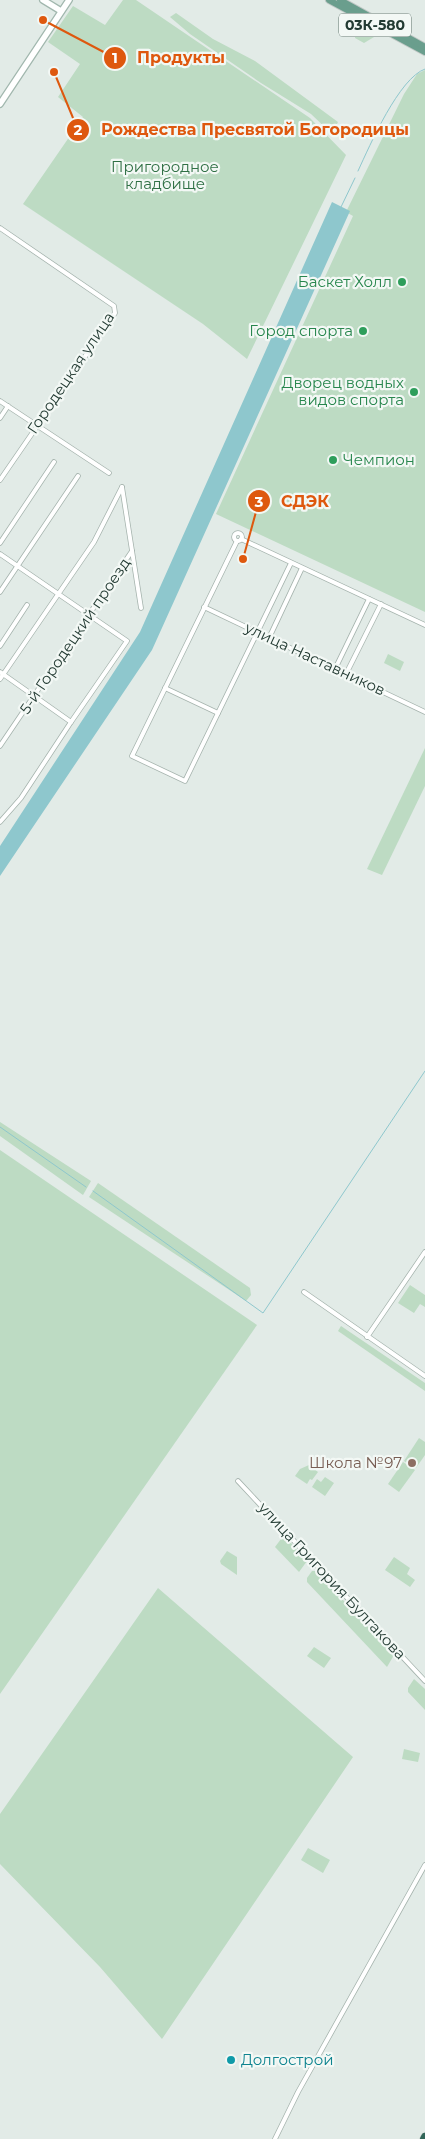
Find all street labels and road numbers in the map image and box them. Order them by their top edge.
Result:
road number: 03К-580 [339,14,411,36]
street label: Городецкая улица [23,308,118,437]
street label: 5-й Городецкий проезд [15,554,134,717]
street label: улица Наставников [241,617,388,699]
street label: улица Григория Булгакова [254,1497,410,1663]

